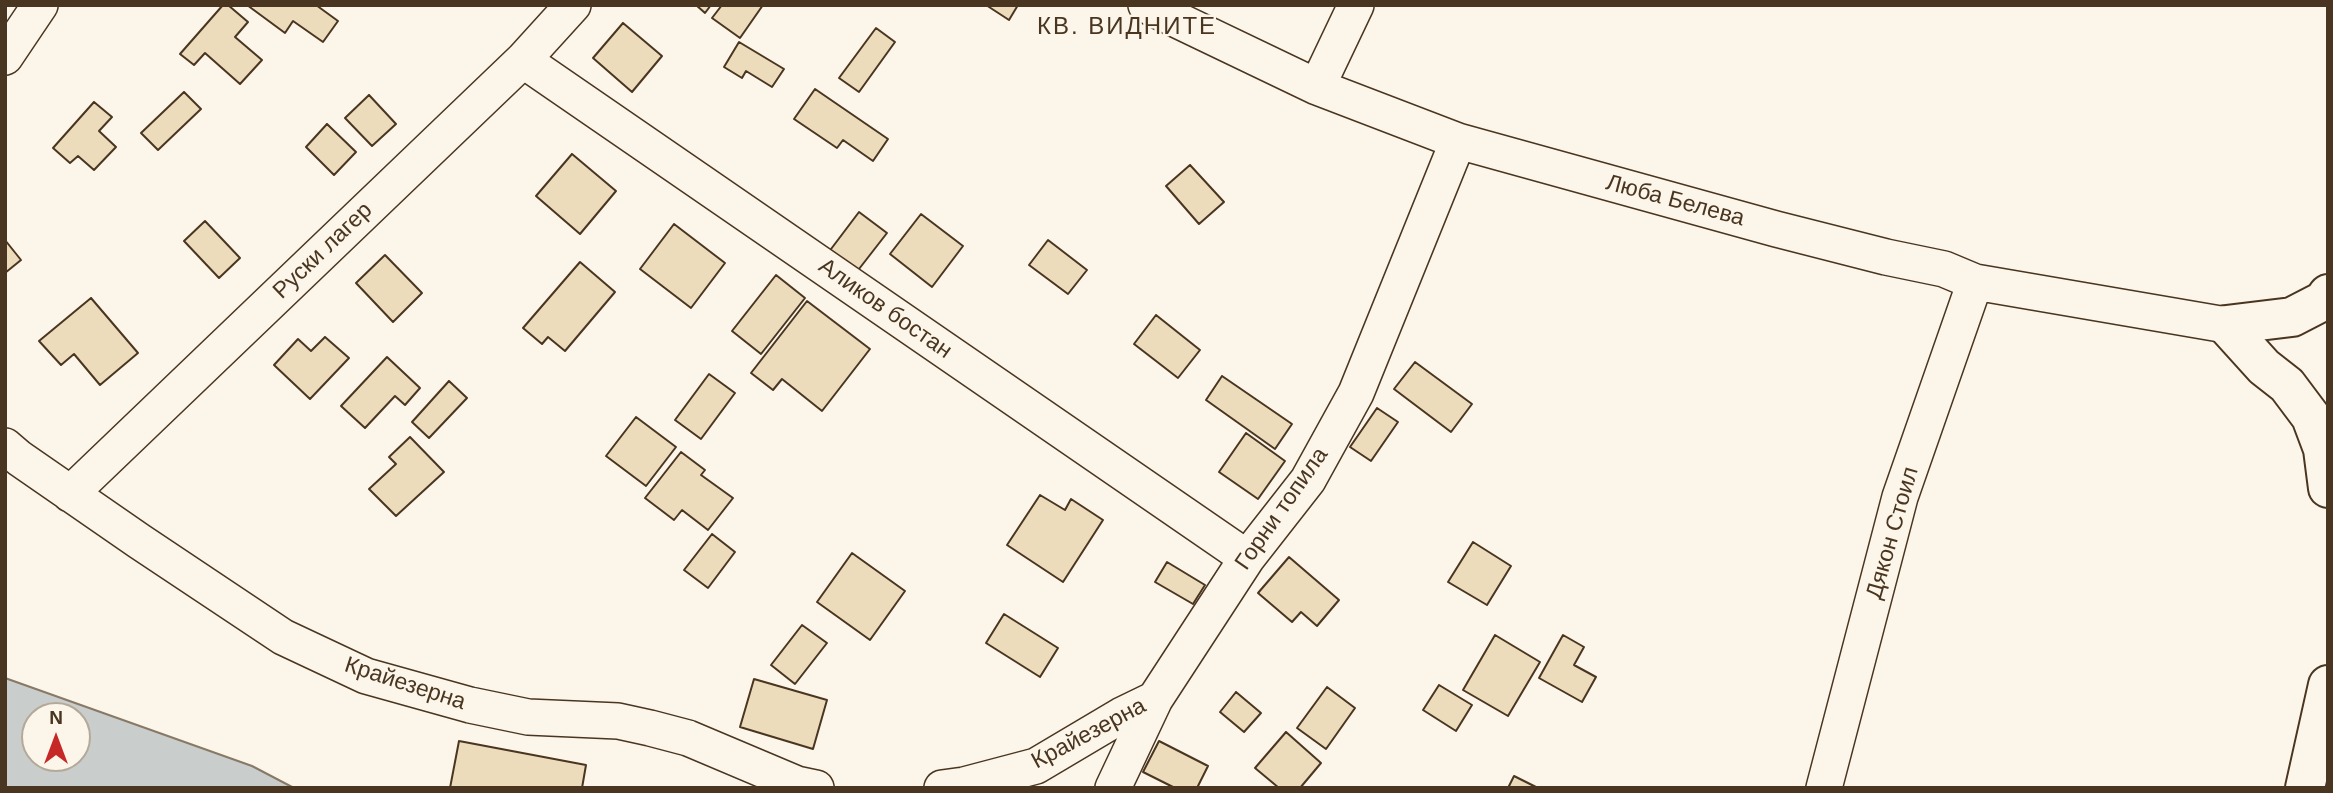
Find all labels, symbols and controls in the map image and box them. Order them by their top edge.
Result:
district label: КВ. ВИДНИТЕ [1038,13,1216,41]
street label: Люба Белева [1603,169,1747,233]
street label: Руски лагер [268,197,378,305]
street label: Аликов бостан [813,253,957,365]
street label: Горни топила [1230,443,1334,575]
street label: Дякон Стоил [1861,464,1925,602]
street label: Крайезерна [341,651,469,717]
street label: Крайезерна [1027,692,1151,776]
north arrow [21,702,91,772]
text: N [49,707,63,728]

